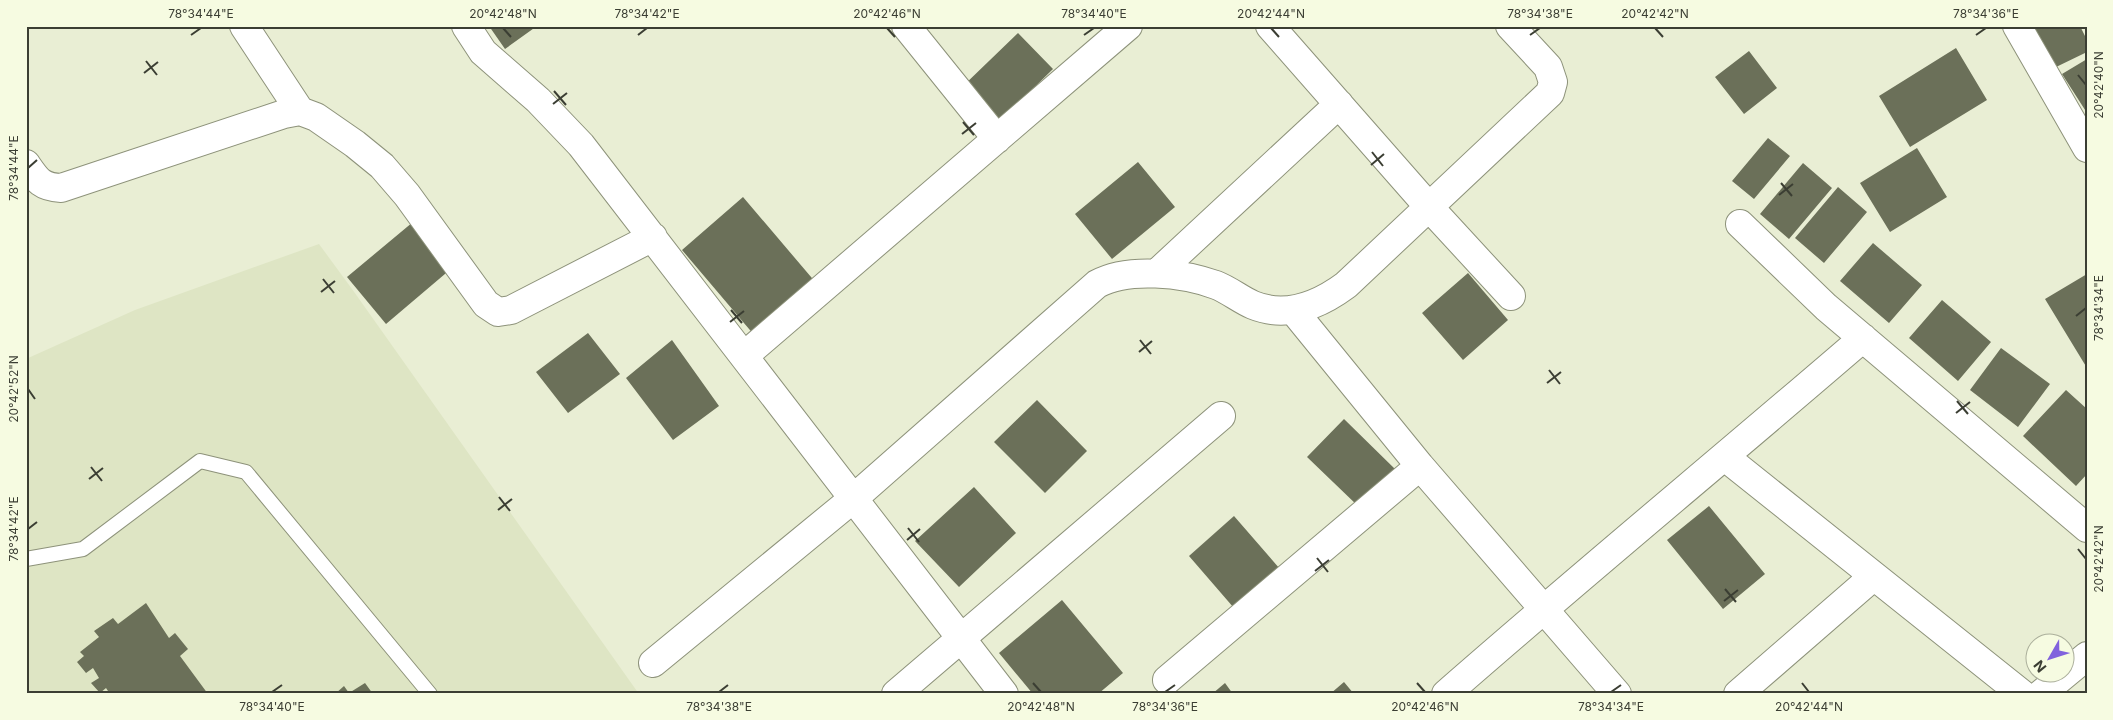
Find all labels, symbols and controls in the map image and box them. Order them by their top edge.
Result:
text: 78°34'44"E [168,6,234,21]
text: 20°42'48"N [469,6,537,21]
text: 78°34'42"E [614,6,680,21]
text: 20°42'46"N [853,6,921,21]
text: 78°34'40"E [1061,6,1127,21]
text: 20°42'44"N [1237,6,1305,21]
text: 78°34'38"E [1507,6,1573,21]
text: 20°42'42"N [1621,6,1689,21]
text: 78°34'36"E [1953,6,2019,21]
text: 20°42'40"N [2091,51,2106,119]
text: 78°34'44"E [6,135,21,201]
text: 78°34'34"E [2091,275,2106,341]
text: 20°42'52"N [6,355,21,423]
text: 78°34'42"E [6,496,21,562]
text: 20°42'42"N [2091,525,2106,593]
north arrow [2026,632,2076,682]
text: N [2030,657,2049,676]
text: 78°34'40"E [239,699,305,714]
text: 78°34'38"E [686,699,752,714]
text: 20°42'48"N [1007,699,1075,714]
text: 78°34'36"E [1132,699,1198,714]
text: 20°42'46"N [1391,699,1459,714]
text: 78°34'34"E [1578,699,1644,714]
text: 20°42'44"N [1775,699,1843,714]

